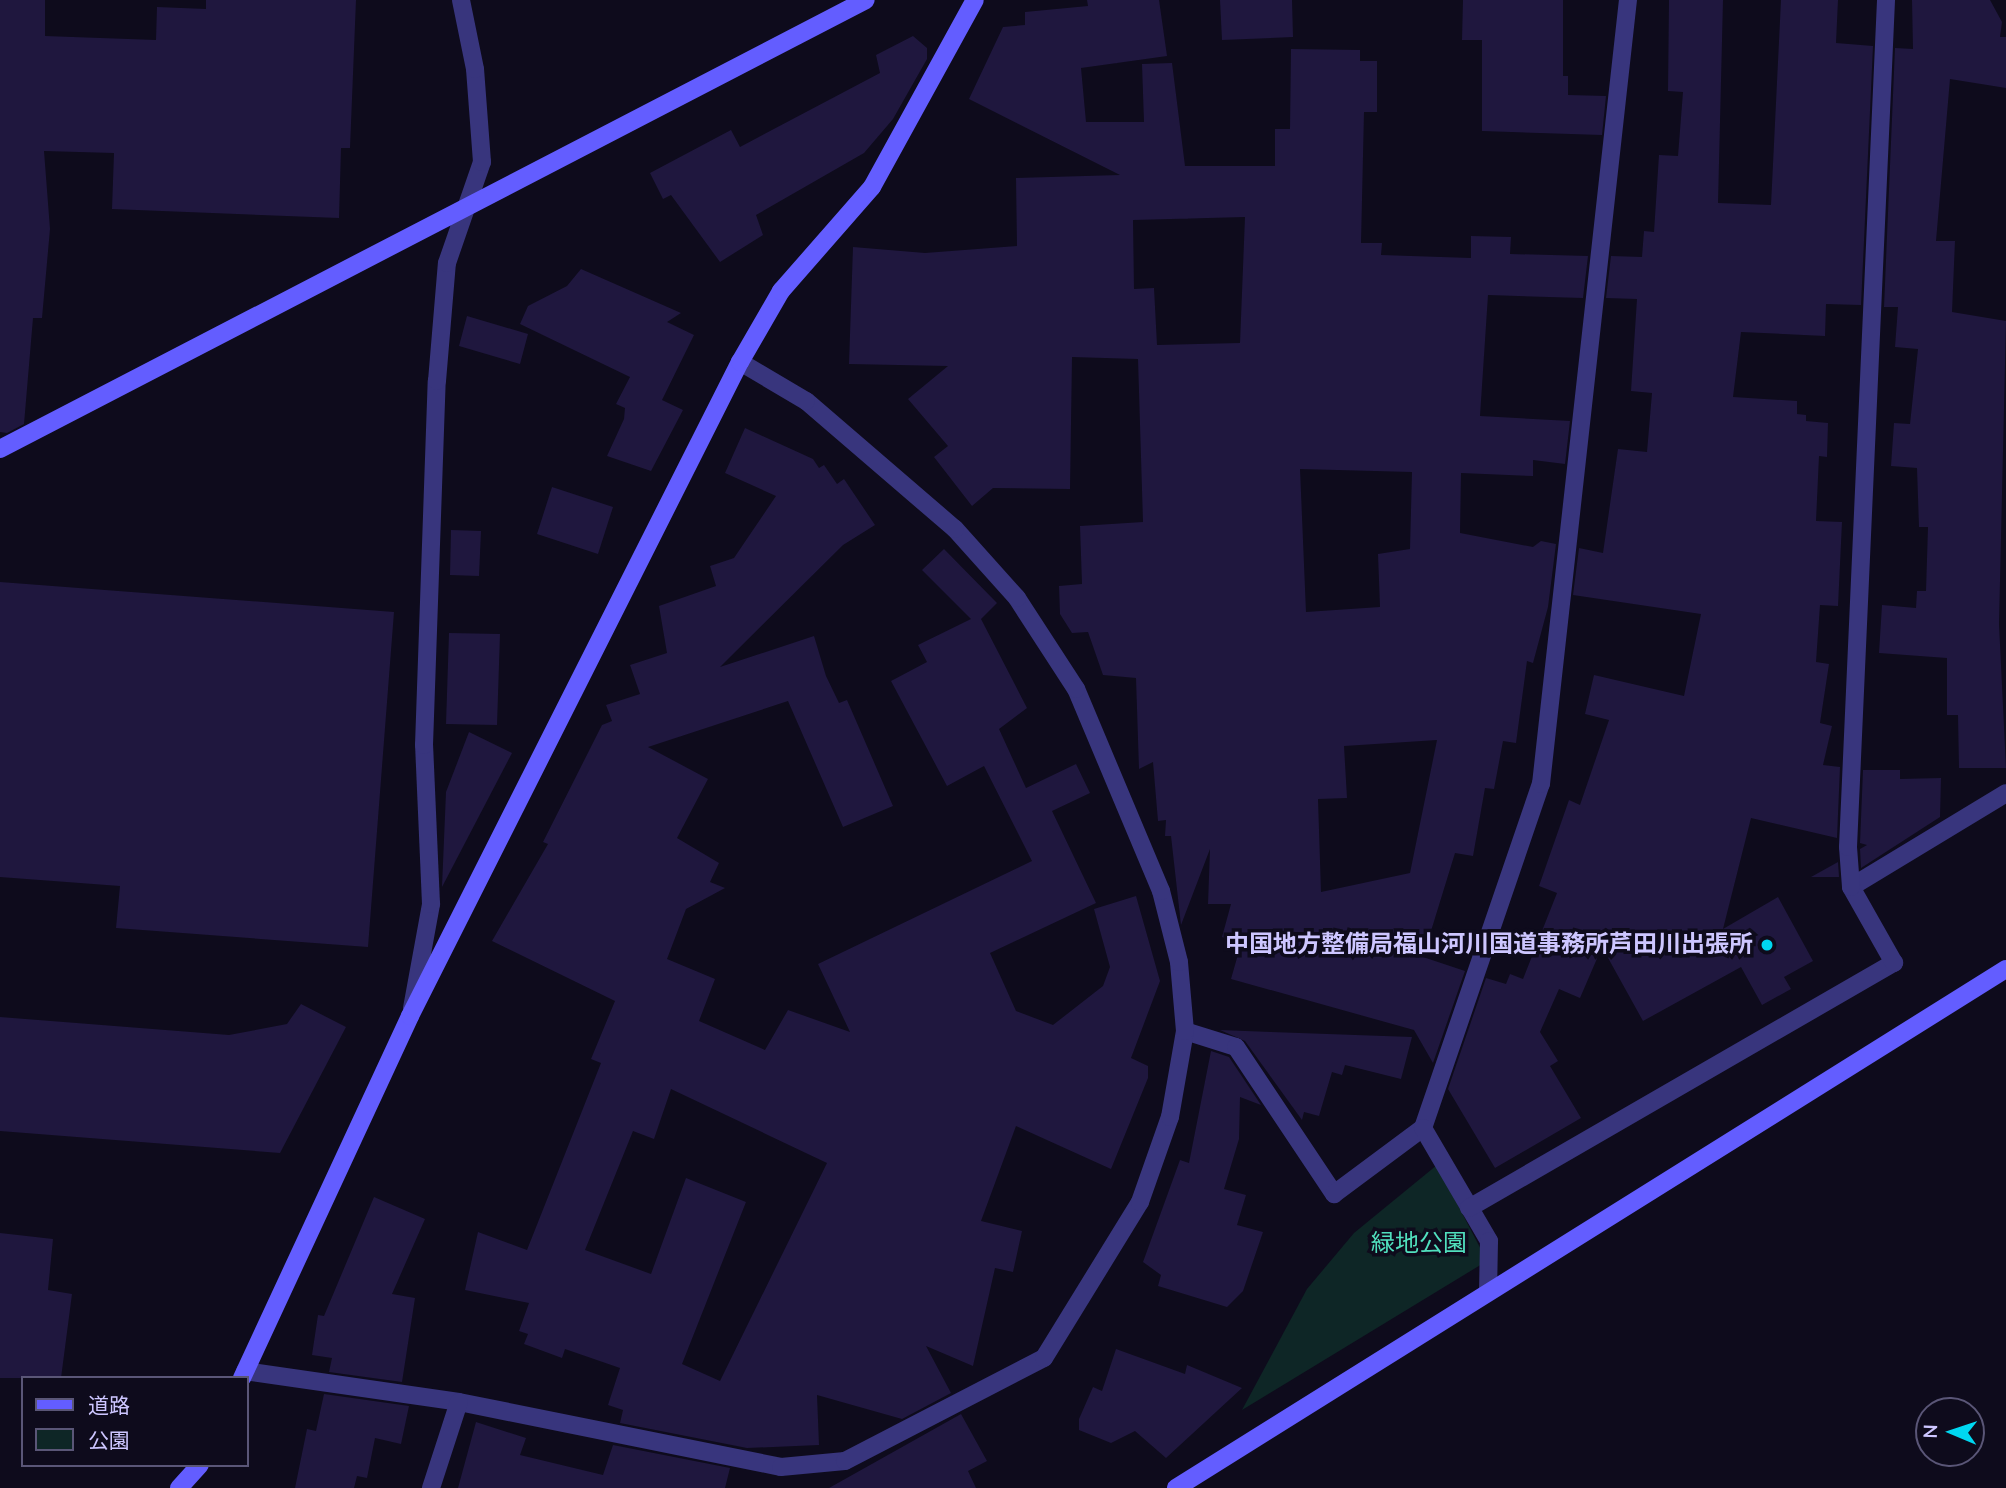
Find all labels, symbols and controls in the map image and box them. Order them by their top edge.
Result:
place label: 中国地方整備局福山河川国道事務所芦田川出張所 [1225,931,1753,959]
marker: 中国地方整備局福山河川国道事務所芦田川出張所 [1759,937,1775,953]
park label: 緑地公園 [1371,1230,1467,1258]
legend [21,1376,248,1467]
text: 道路 [88,1392,130,1420]
north arrow [1915,1397,1985,1467]
text: N [1918,1424,1944,1439]
text: 公園 [88,1427,130,1455]

